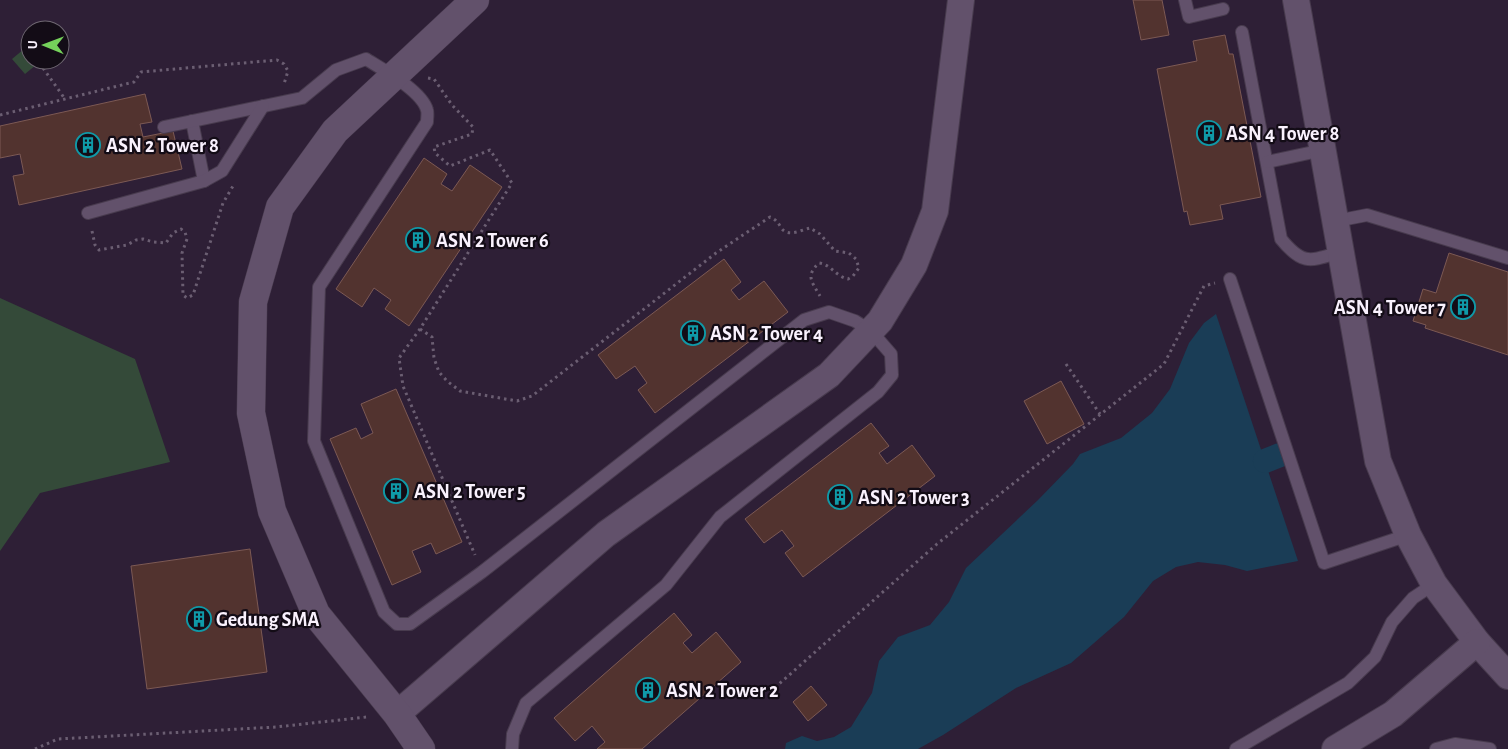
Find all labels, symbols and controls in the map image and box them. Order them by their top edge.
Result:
north arrow [20,20,70,70]
text: U [26,40,40,49]
building icon: ASN 4 Tower 8 [1196,120,1222,146]
place label: ASN 4 Tower 8 [1226,124,1339,144]
building icon: ASN 2 Tower 8 [75,132,101,158]
place label: ASN 2 Tower 8 [106,136,219,156]
building icon: ASN 2 Tower 6 [405,227,431,253]
place label: ASN 2 Tower 6 [436,231,549,251]
building icon: ASN 4 Tower 7 [1450,294,1476,320]
place label: ASN 4 Tower 7 [1334,298,1446,318]
building icon: ASN 2 Tower 4 [680,320,706,346]
place label: ASN 2 Tower 4 [710,324,823,344]
building icon: ASN 2 Tower 5 [383,478,409,504]
place label: ASN 2 Tower 5 [414,482,526,502]
building icon: ASN 2 Tower 3 [827,484,853,510]
place label: ASN 2 Tower 3 [858,488,970,508]
building icon: Gedung SMA [186,606,212,632]
place label: Gedung SMA [216,610,319,630]
building icon: ASN 2 Tower 2 [635,677,661,703]
place label: ASN 2 Tower 2 [666,681,778,701]

